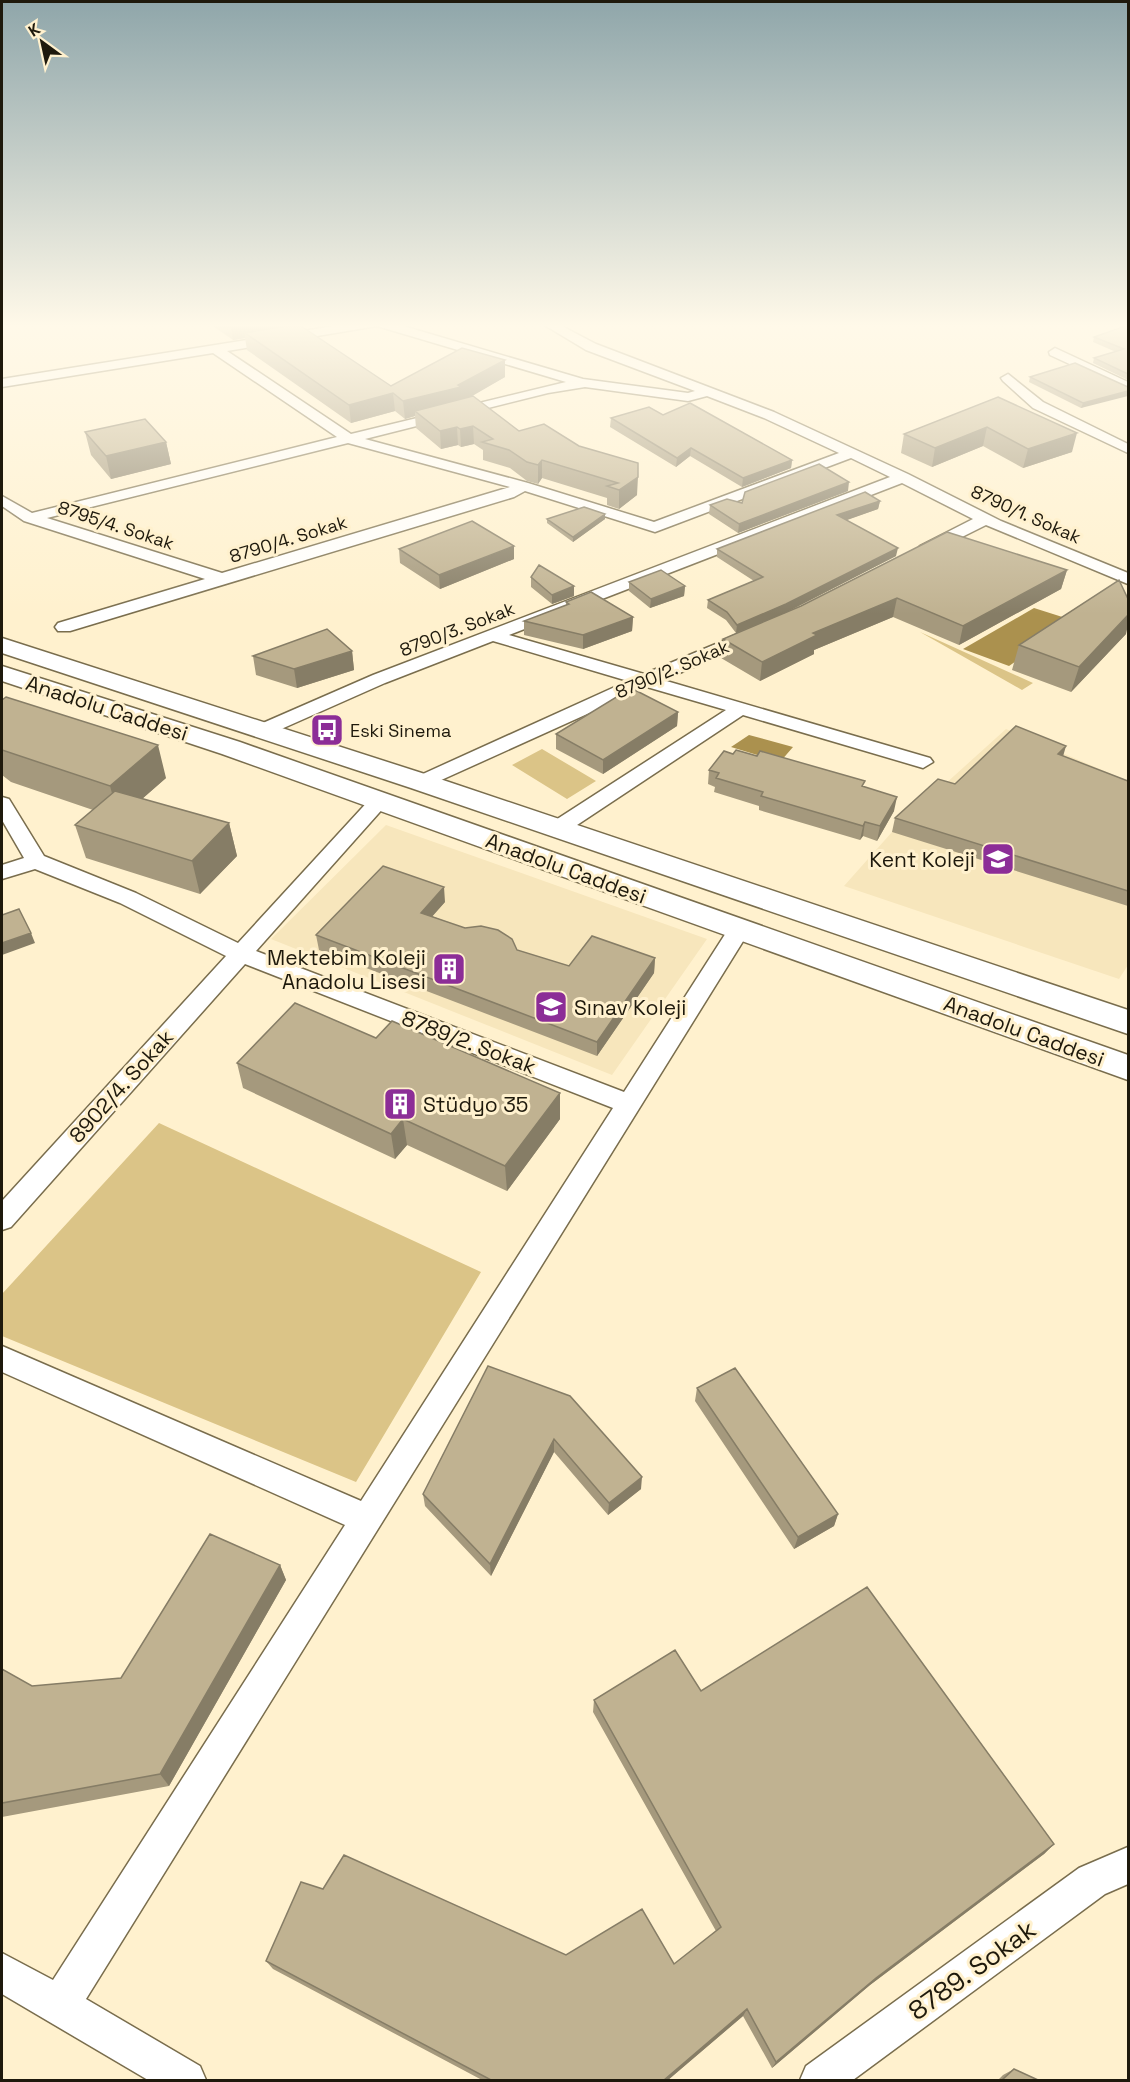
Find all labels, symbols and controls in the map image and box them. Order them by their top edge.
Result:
north arrow [12,12,72,72]
text: K [24,18,44,41]
street label: 8790/1. Sokak [967,479,1085,549]
street label: 8795/4. Sokak [55,495,177,555]
street label: 8790/4. Sokak [226,510,350,568]
street label: 8790/3. Sokak [396,596,518,662]
street label: 8790/2. Sokak [612,635,733,703]
street label: Anadolu Caddesi [23,669,191,747]
bus stop icon: Eski Sinema [309,712,345,748]
place label: Eski Sinema [350,719,451,742]
street label: Anadolu Caddesi [482,826,650,910]
school or university icon: Kent Koleji [980,841,1016,877]
place label: Kent Koleji [869,846,975,873]
place label: Mektebim Koleji Anadolu Lisesi [267,944,426,995]
building icon: Mektebim Koleji Anadolu Lisesi [431,951,467,987]
school or university icon: Sınav Koleji [533,989,569,1025]
street label: Anadolu Caddesi [940,989,1108,1073]
place label: Sınav Koleji [574,994,686,1021]
street label: 8789/2. Sokak [398,1004,540,1080]
street label: 8902/4. Sokak [63,1024,179,1148]
building icon: Stüdyo 35 [382,1086,418,1122]
place label: Stüdyo 35 [423,1091,528,1118]
street label: 8789. Sokak [902,1912,1042,2028]

